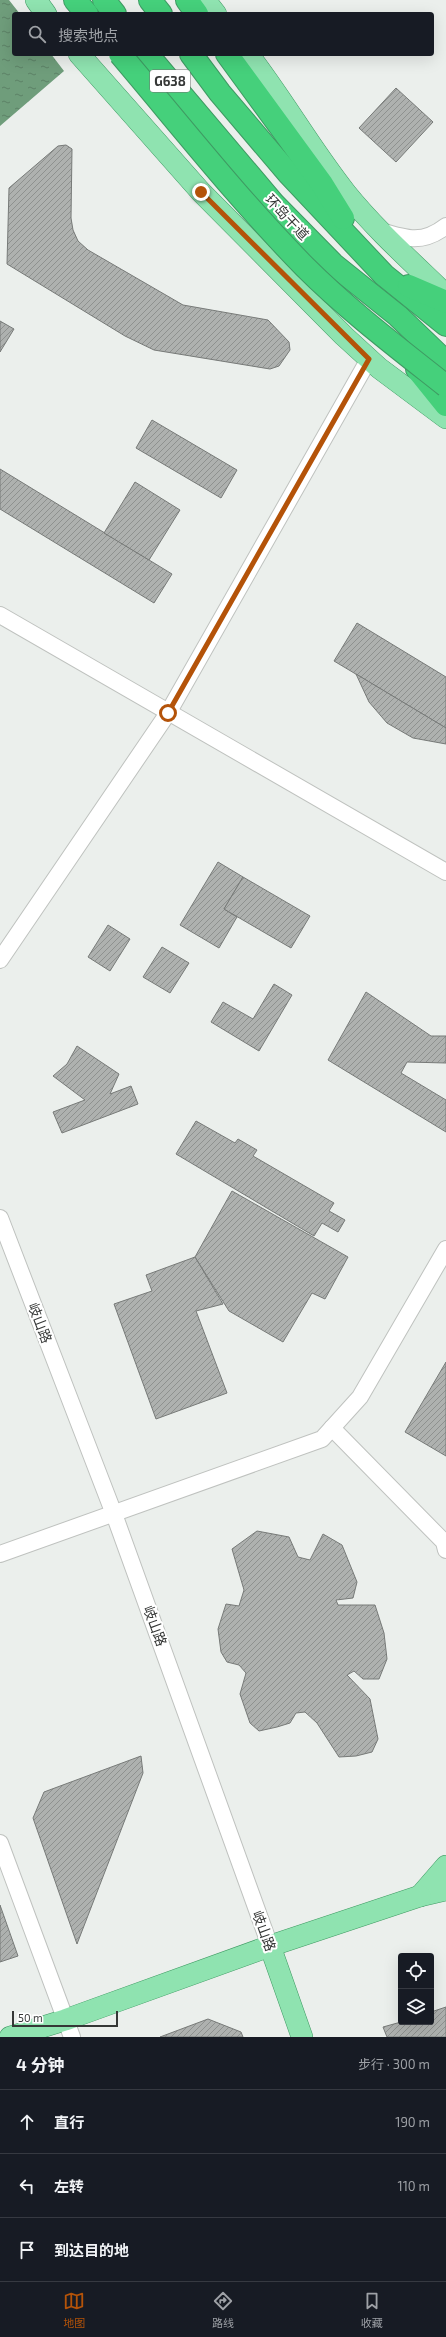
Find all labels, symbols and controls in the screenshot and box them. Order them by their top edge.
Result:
search box [12,12,434,56]
icon: search [26,23,48,45]
text: 搜索地点 [58,26,118,44]
road number: G638 [150,70,190,92]
route end [192,183,210,201]
street label: 环岛干道 [262,190,313,243]
route start [159,704,177,722]
street label: 岐山路 [25,1300,56,1345]
street label: 岐山路 [140,1603,171,1648]
street label: 岐山路 [249,1908,280,1953]
map controls [398,1953,434,2025]
button: locate [398,1953,434,1989]
button: layers [398,1989,434,2025]
scale bar [12,2009,118,2028]
text: 50 m [18,2011,43,2024]
text: 4 分钟 [16,2054,65,2074]
text: 步行 · 300 m [358,2056,430,2072]
icon: ahead [16,2111,38,2133]
text: 直行 [54,2113,84,2131]
text: 190 m [395,2114,430,2130]
icon: left [16,2175,38,2197]
text: 左转 [54,2177,84,2195]
text: 110 m [398,2178,430,2194]
icon: arrive [16,2239,38,2261]
text: 到达目的地 [54,2241,129,2259]
tab: 地图 [63,2290,85,2330]
tab: 路线 [212,2290,234,2330]
tab: 收藏 [361,2290,383,2330]

